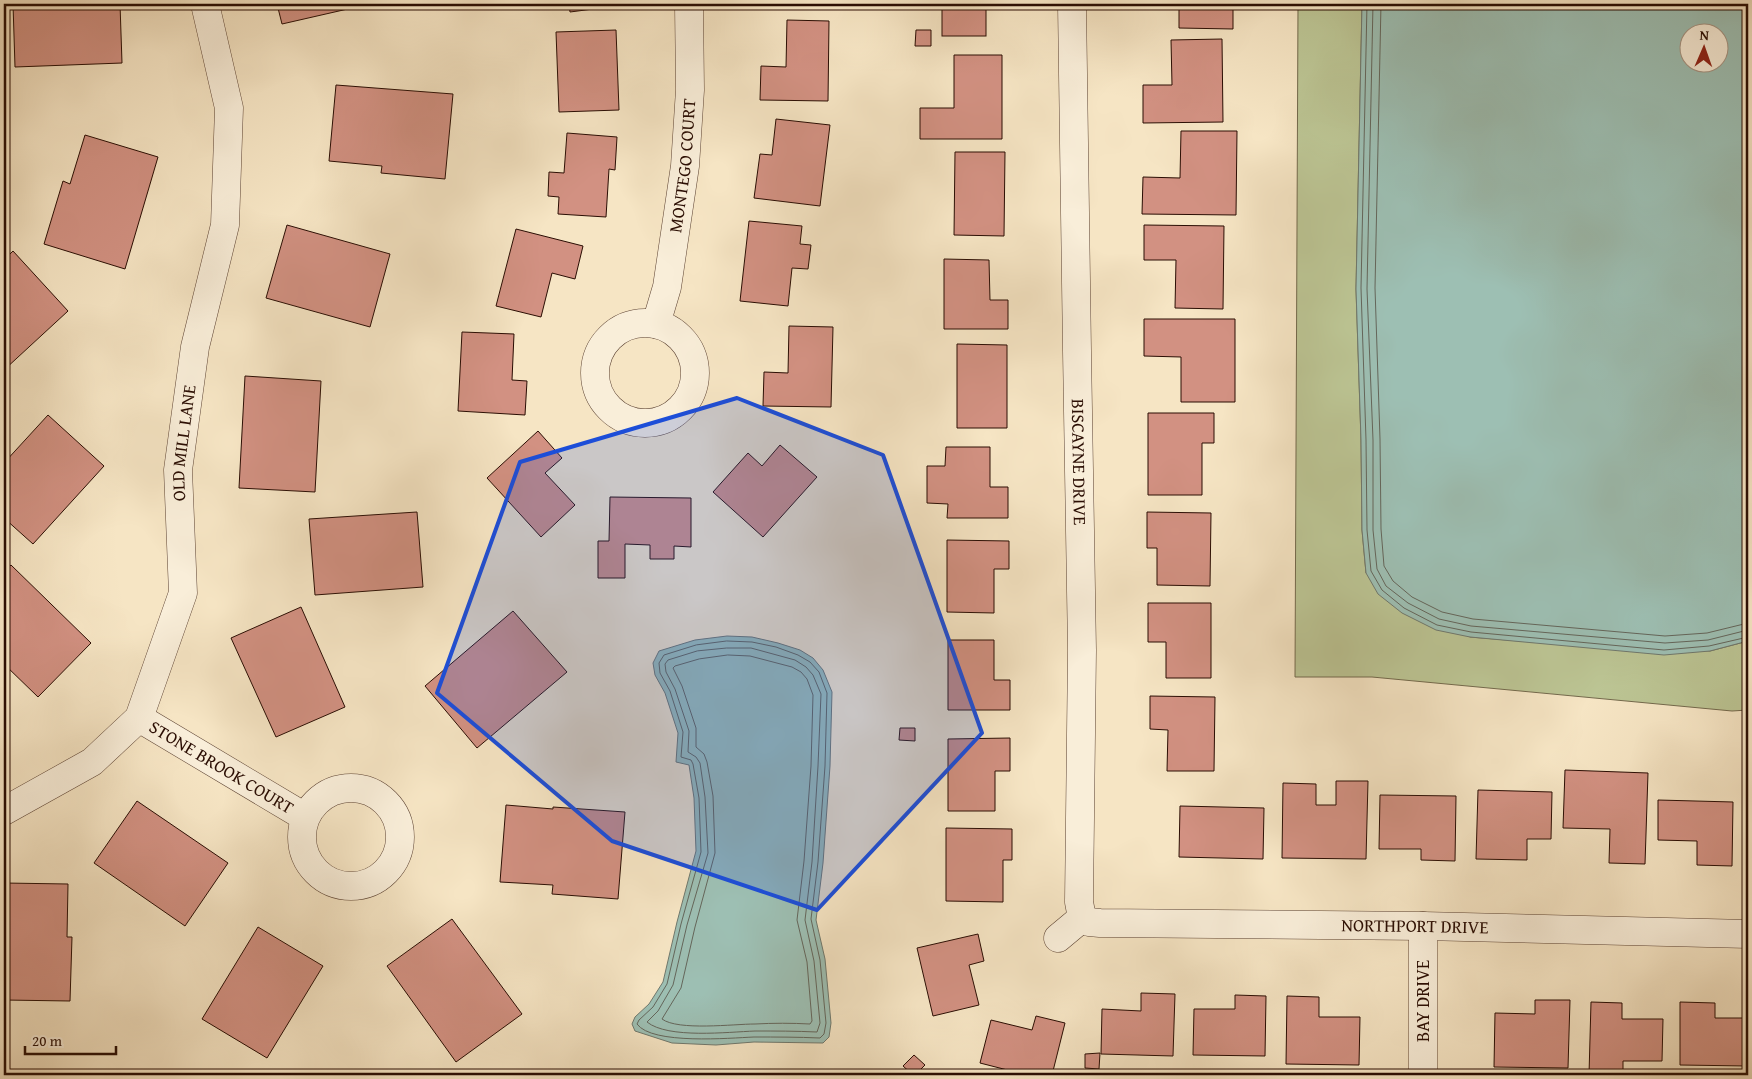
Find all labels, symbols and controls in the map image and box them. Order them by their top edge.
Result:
north arrow [1680,22,1730,72]
text: N [1699,25,1710,45]
street label: MONTEGO COURT [661,98,702,235]
street label: OLD MILL LANE [164,383,203,502]
street label: BISCAYNE DRIVE [1065,398,1094,525]
street label: STONE BROOK COURT [144,713,299,820]
street label: NORTHPORT DRIVE [1341,911,1489,941]
street label: BAY DRIVE [1409,960,1436,1042]
scale bar [25,1024,116,1056]
text: 20 m [32,1030,63,1051]

